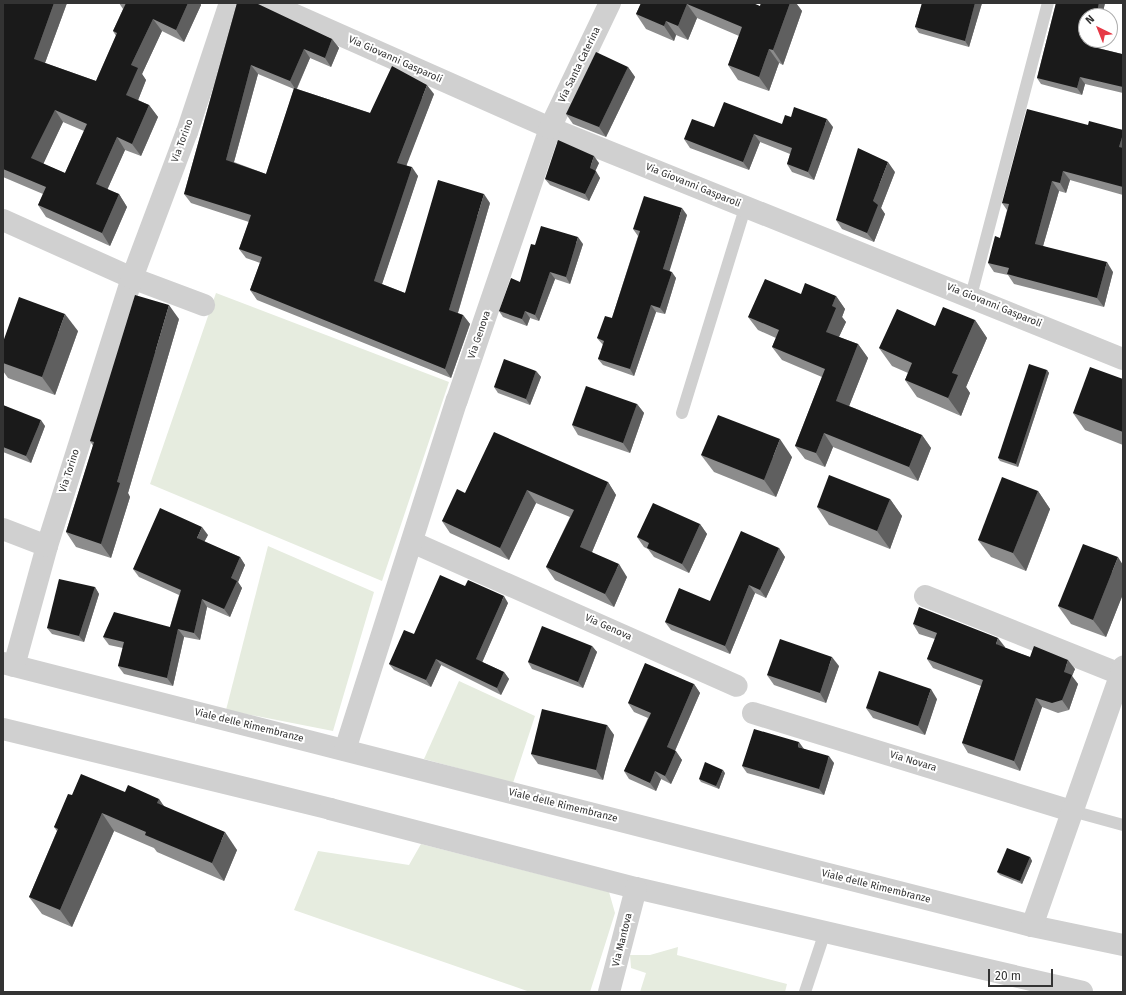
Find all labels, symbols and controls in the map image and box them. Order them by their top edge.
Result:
north arrow [1078,8,1118,48]
text: N [1083,12,1097,27]
street label: Via Santa Caterina [556,25,604,105]
street label: Via Giovanni Gasparoli [346,34,444,86]
street label: Via Torino [170,118,196,164]
street label: Via Giovanni Gasparoli [644,161,742,211]
street label: Via Giovanni Gasparoli [945,281,1043,331]
street label: Via Genova [466,309,494,361]
street label: Via Torino [57,448,83,494]
street label: Via Genova [583,612,633,644]
street label: Viale delle Rimembranze [193,707,305,745]
street label: Via Novara [888,749,938,775]
street label: Viale delle Rimembranze [507,787,619,825]
street label: Viale delle Rimembranze [820,868,932,906]
street label: Via Mantova [611,912,635,968]
scale bar [990,961,1055,987]
text: 20 m [995,969,1021,983]

